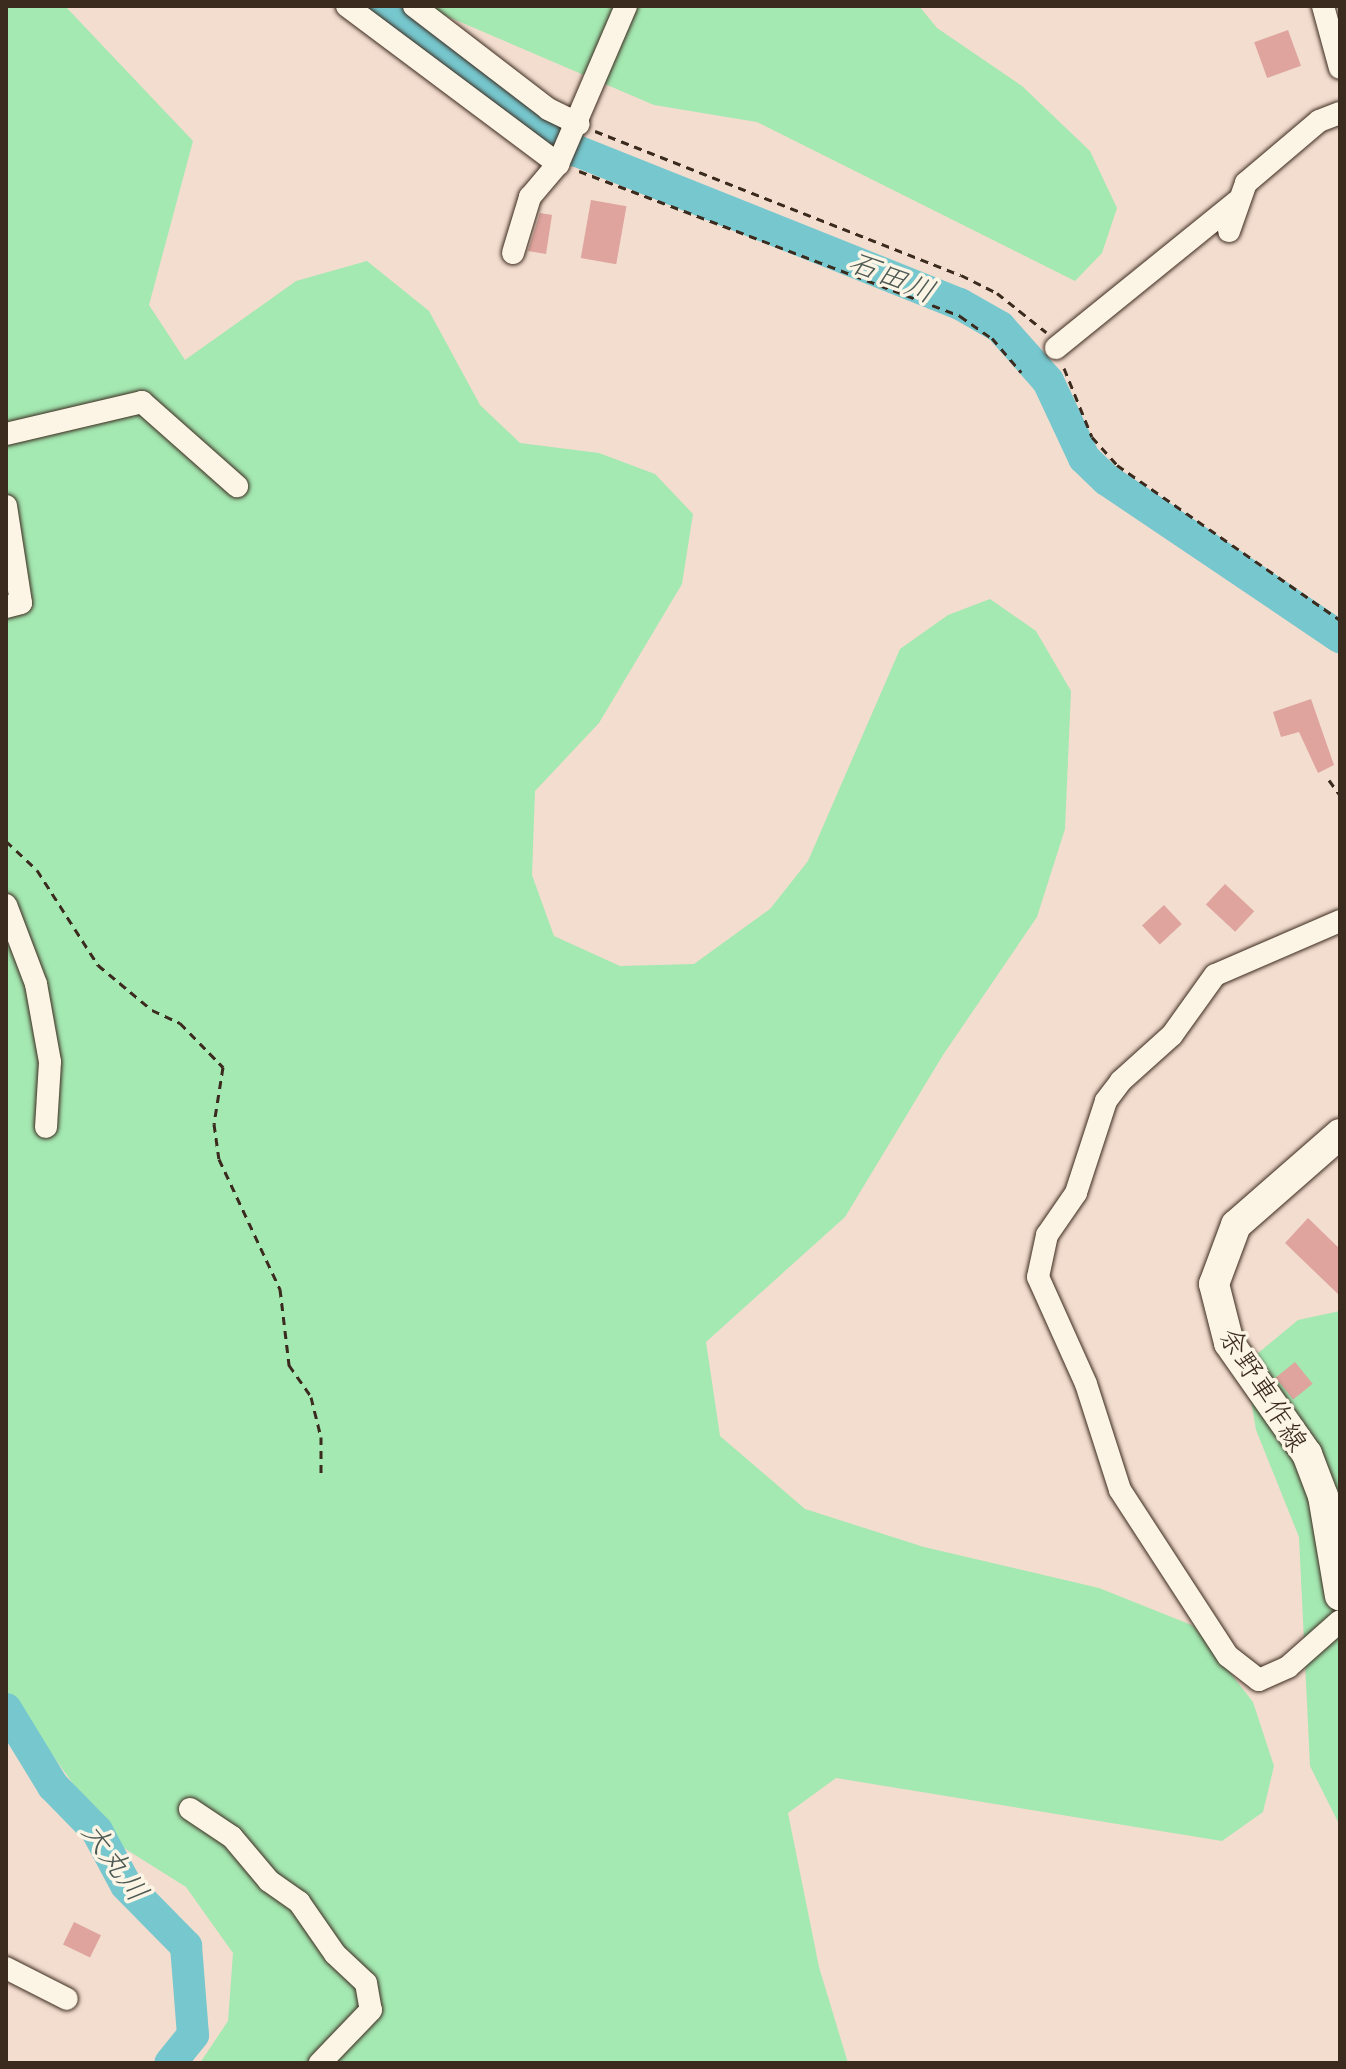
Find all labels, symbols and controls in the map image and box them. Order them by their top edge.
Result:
water label: 石田川 [844,243,940,311]
street label: 余野車作線 [1213,1321,1315,1457]
water label: 大丸川 [74,1815,156,1909]

